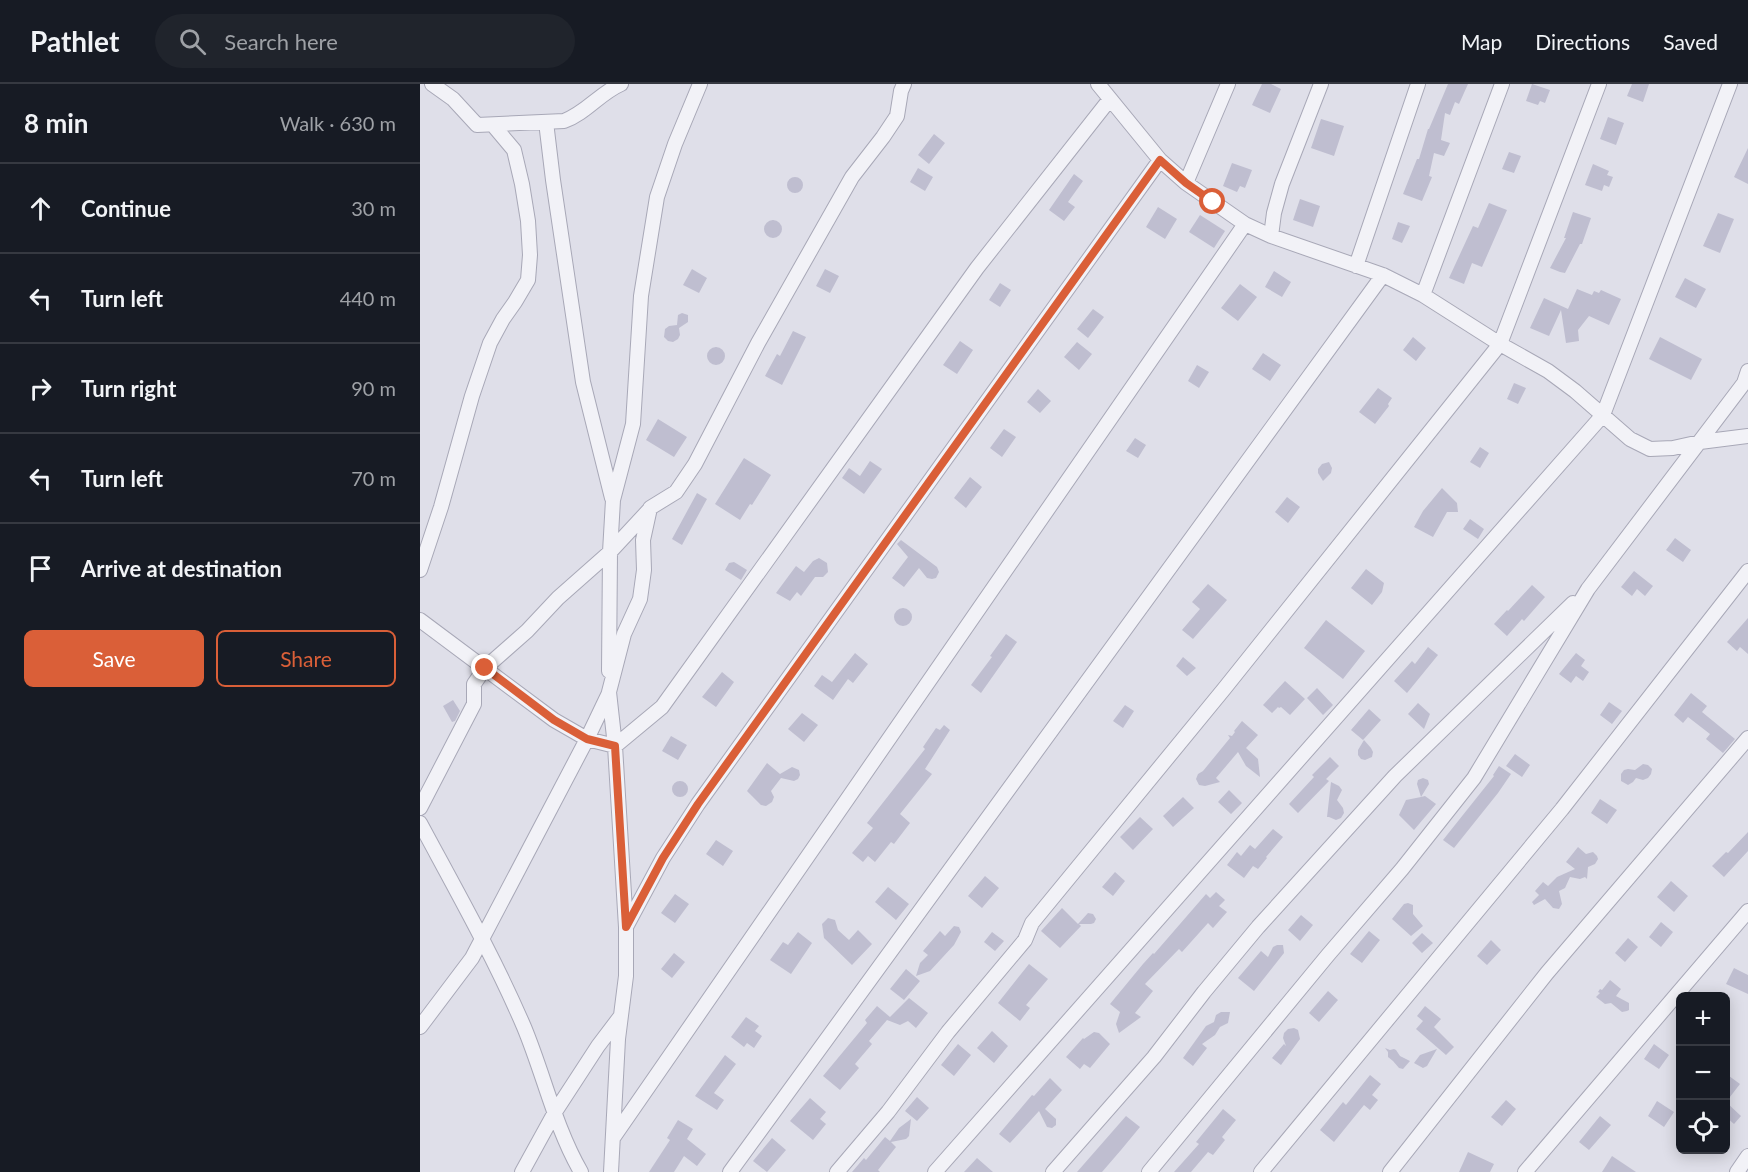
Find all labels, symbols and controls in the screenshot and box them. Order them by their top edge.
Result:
search box [155,14,575,68]
text: Pathlet [30,24,119,58]
icon: search [176,25,209,58]
text: Search here [224,28,338,55]
text: Map [1461,29,1502,54]
text: Directions [1535,29,1630,54]
text: Saved [1663,29,1718,54]
text: 8 min [24,107,88,139]
text: Walk · 630 m [280,111,396,135]
route start [1199,188,1225,214]
icon: ahead [24,192,57,225]
text: Continue [81,195,171,222]
text: 30 m [351,196,396,220]
icon: left [24,282,57,315]
text: Turn left [81,285,163,312]
text: 440 m [340,286,396,310]
icon: right [24,372,57,405]
text: Turn right [81,375,176,402]
text: 90 m [351,376,396,400]
icon: left [24,462,57,495]
text: Turn left [81,465,163,492]
text: 70 m [351,466,396,490]
icon: arrive [24,552,57,585]
text: Arrive at destination [81,555,282,582]
button: Save [24,630,204,687]
button: Share [216,630,396,687]
route end [471,654,497,680]
map controls [1676,992,1730,1154]
button: + [1676,992,1730,1046]
button: − [1676,1046,1730,1100]
button: locate [1676,1100,1730,1154]

